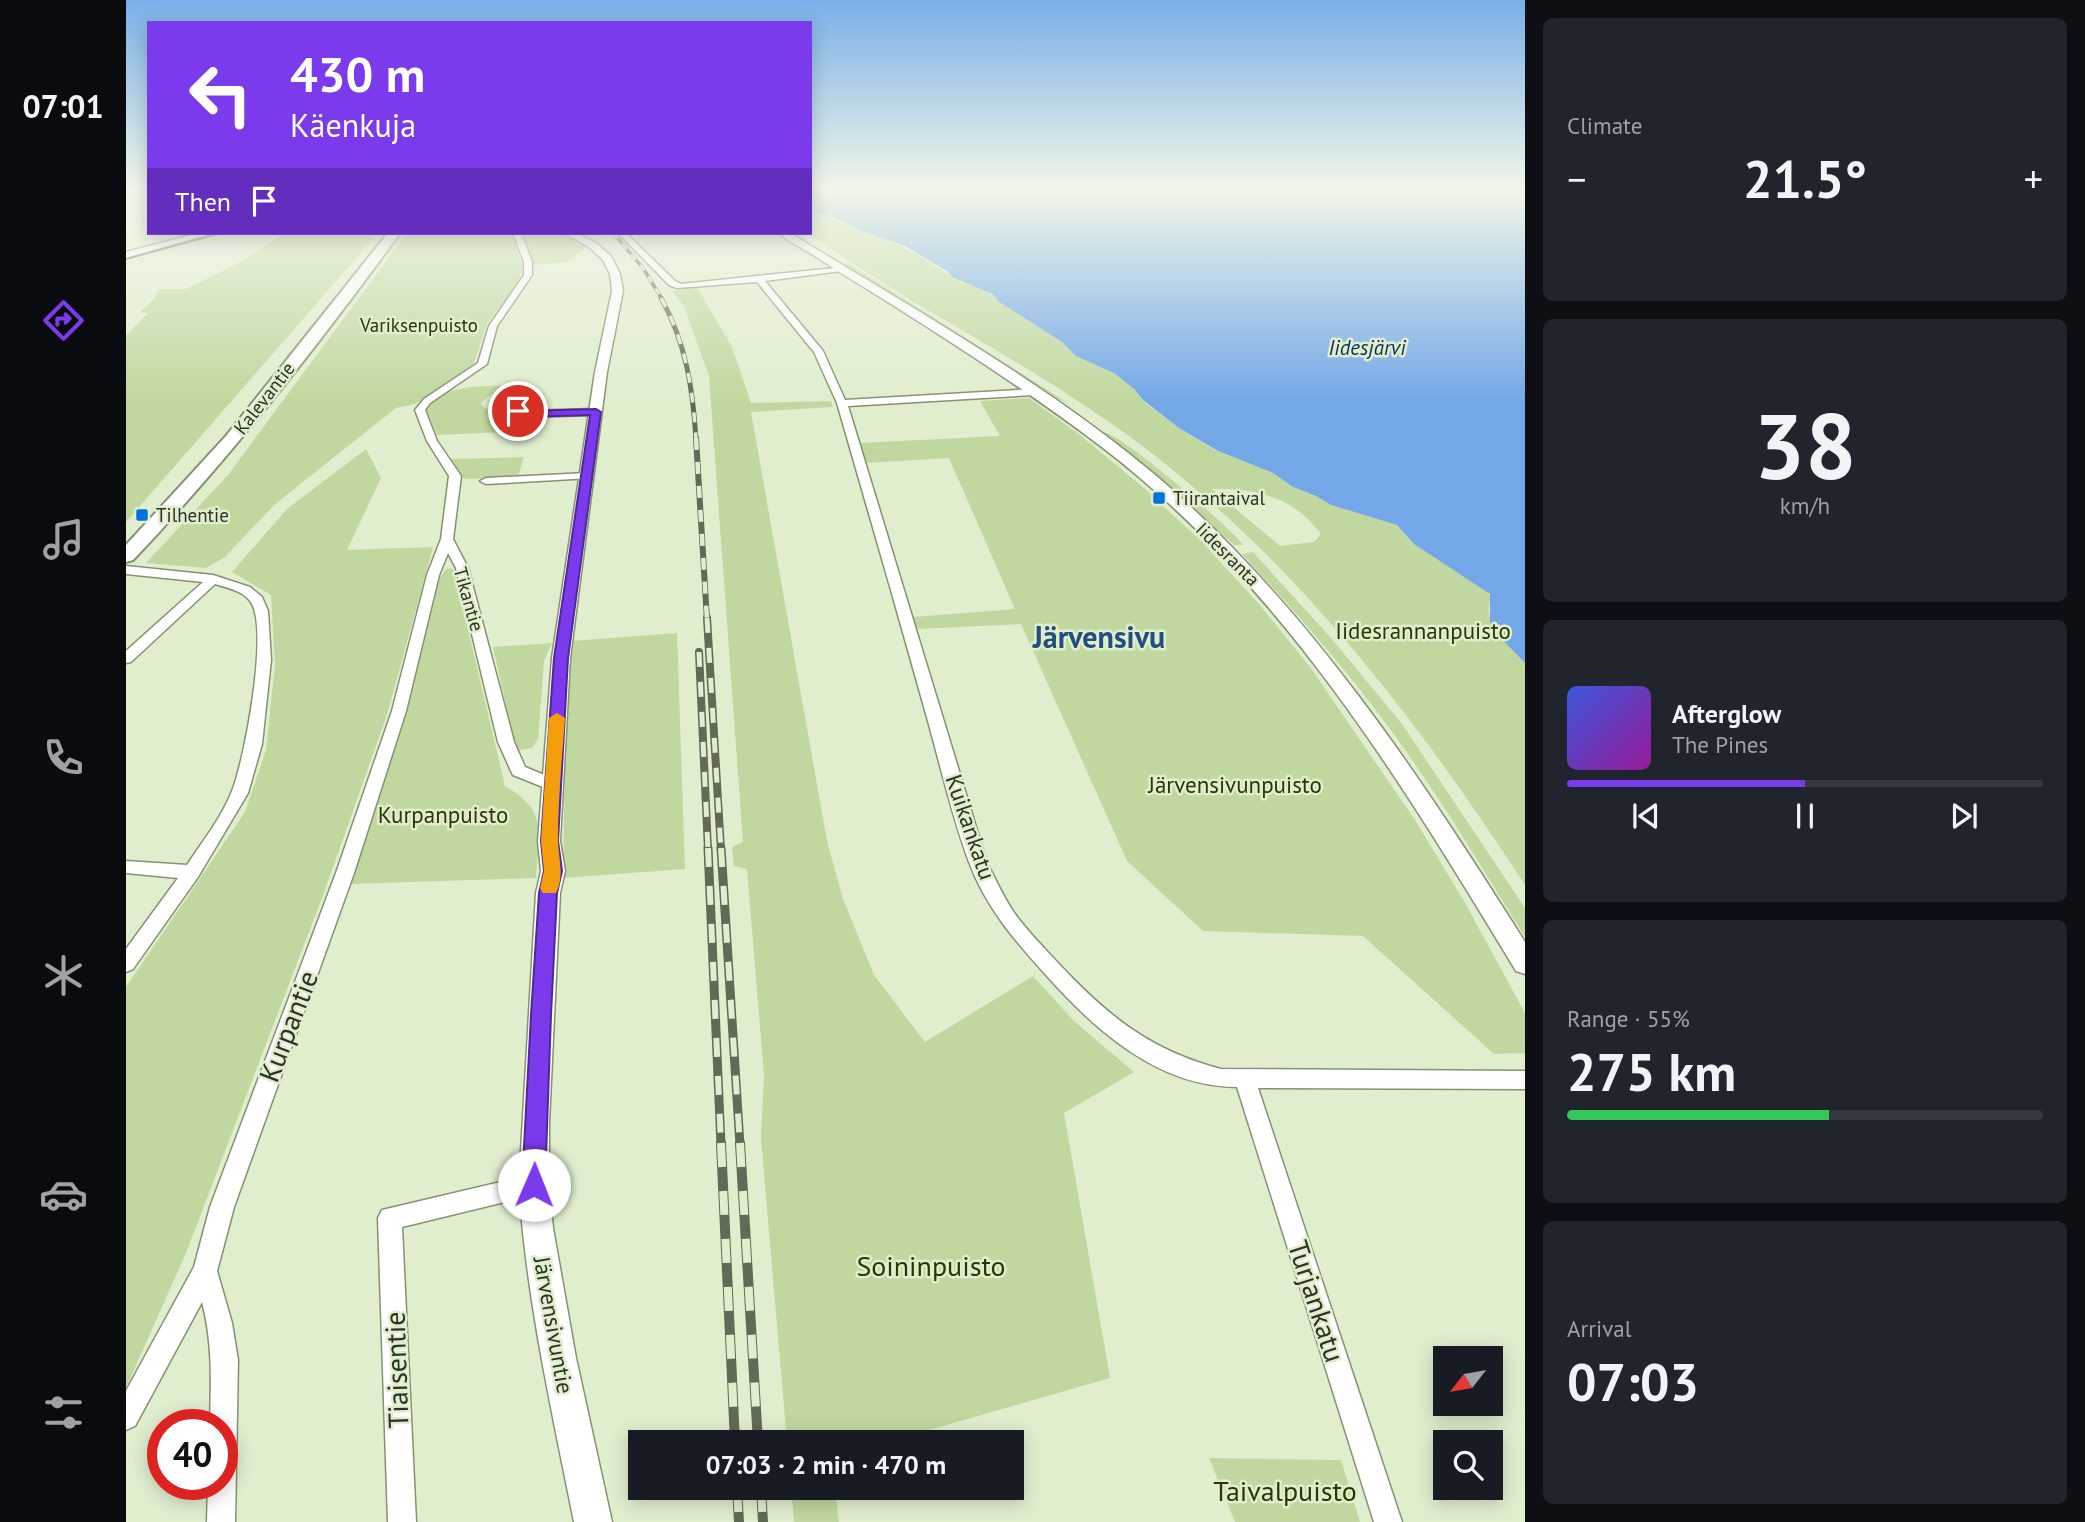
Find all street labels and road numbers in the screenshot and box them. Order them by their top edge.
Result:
street label: Kalevantie [228,357,300,439]
street label: Iidesranta [1191,517,1265,591]
street label: Tikantie [448,564,490,634]
street label: Kuikankatu [939,770,1003,884]
street label: Kurpantie [250,965,326,1087]
street label: Turjankatu [1280,1235,1354,1367]
street label: Järvensivuntie [528,1253,580,1396]
street label: Tiaisentie [375,1311,417,1429]

